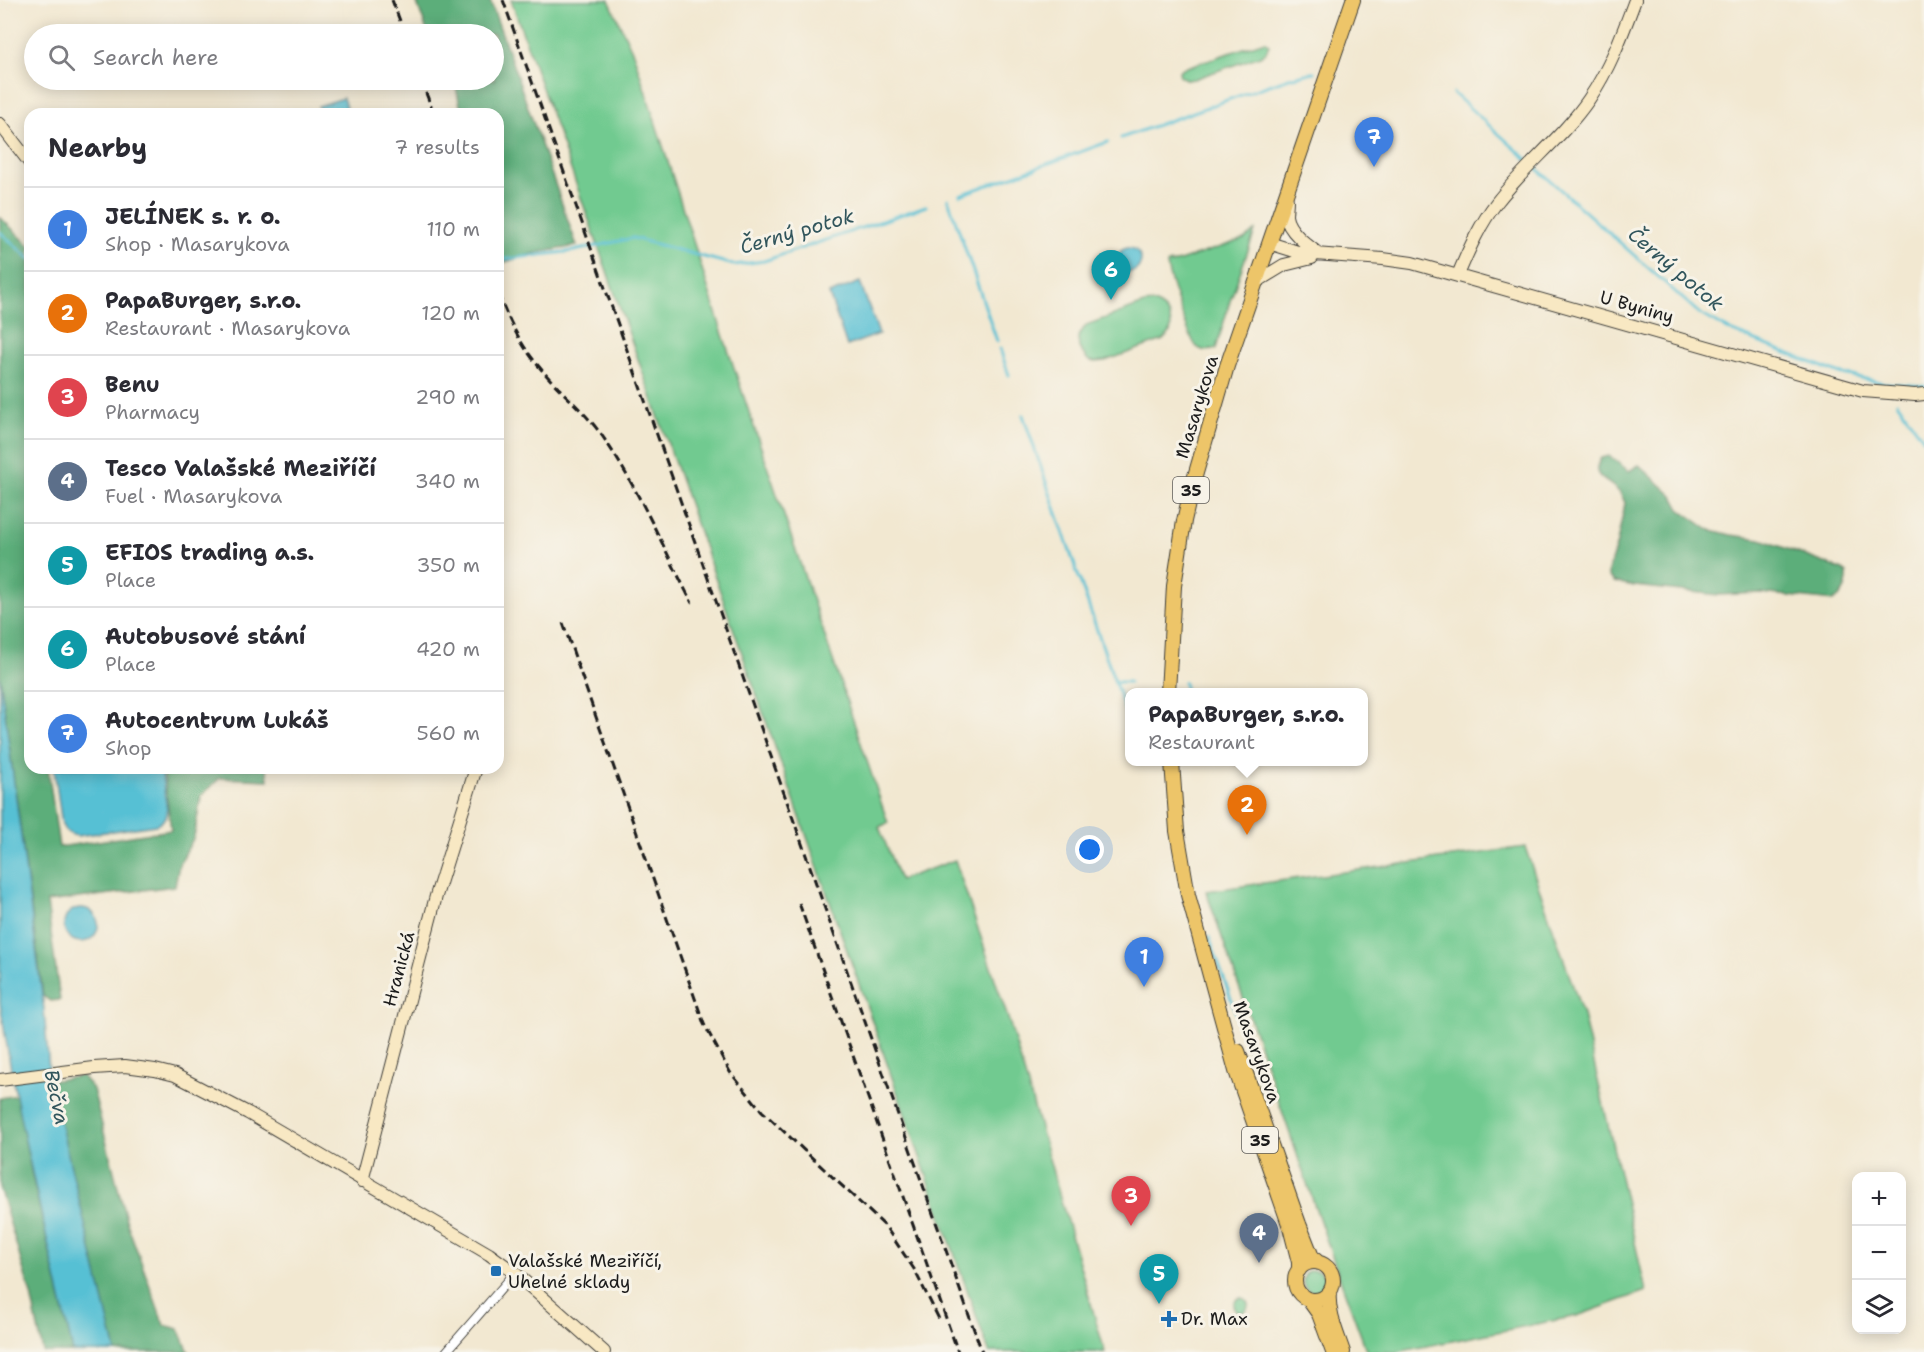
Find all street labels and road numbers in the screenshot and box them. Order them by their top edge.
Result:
street label: U Byniny [1597,285,1677,329]
street label: Masarykova [1170,352,1224,462]
road number: 35 [1173,477,1209,503]
street label: Hranická [377,929,421,1009]
street label: Masarykova [1227,998,1287,1106]
road number: 35 [1242,1127,1278,1153]

